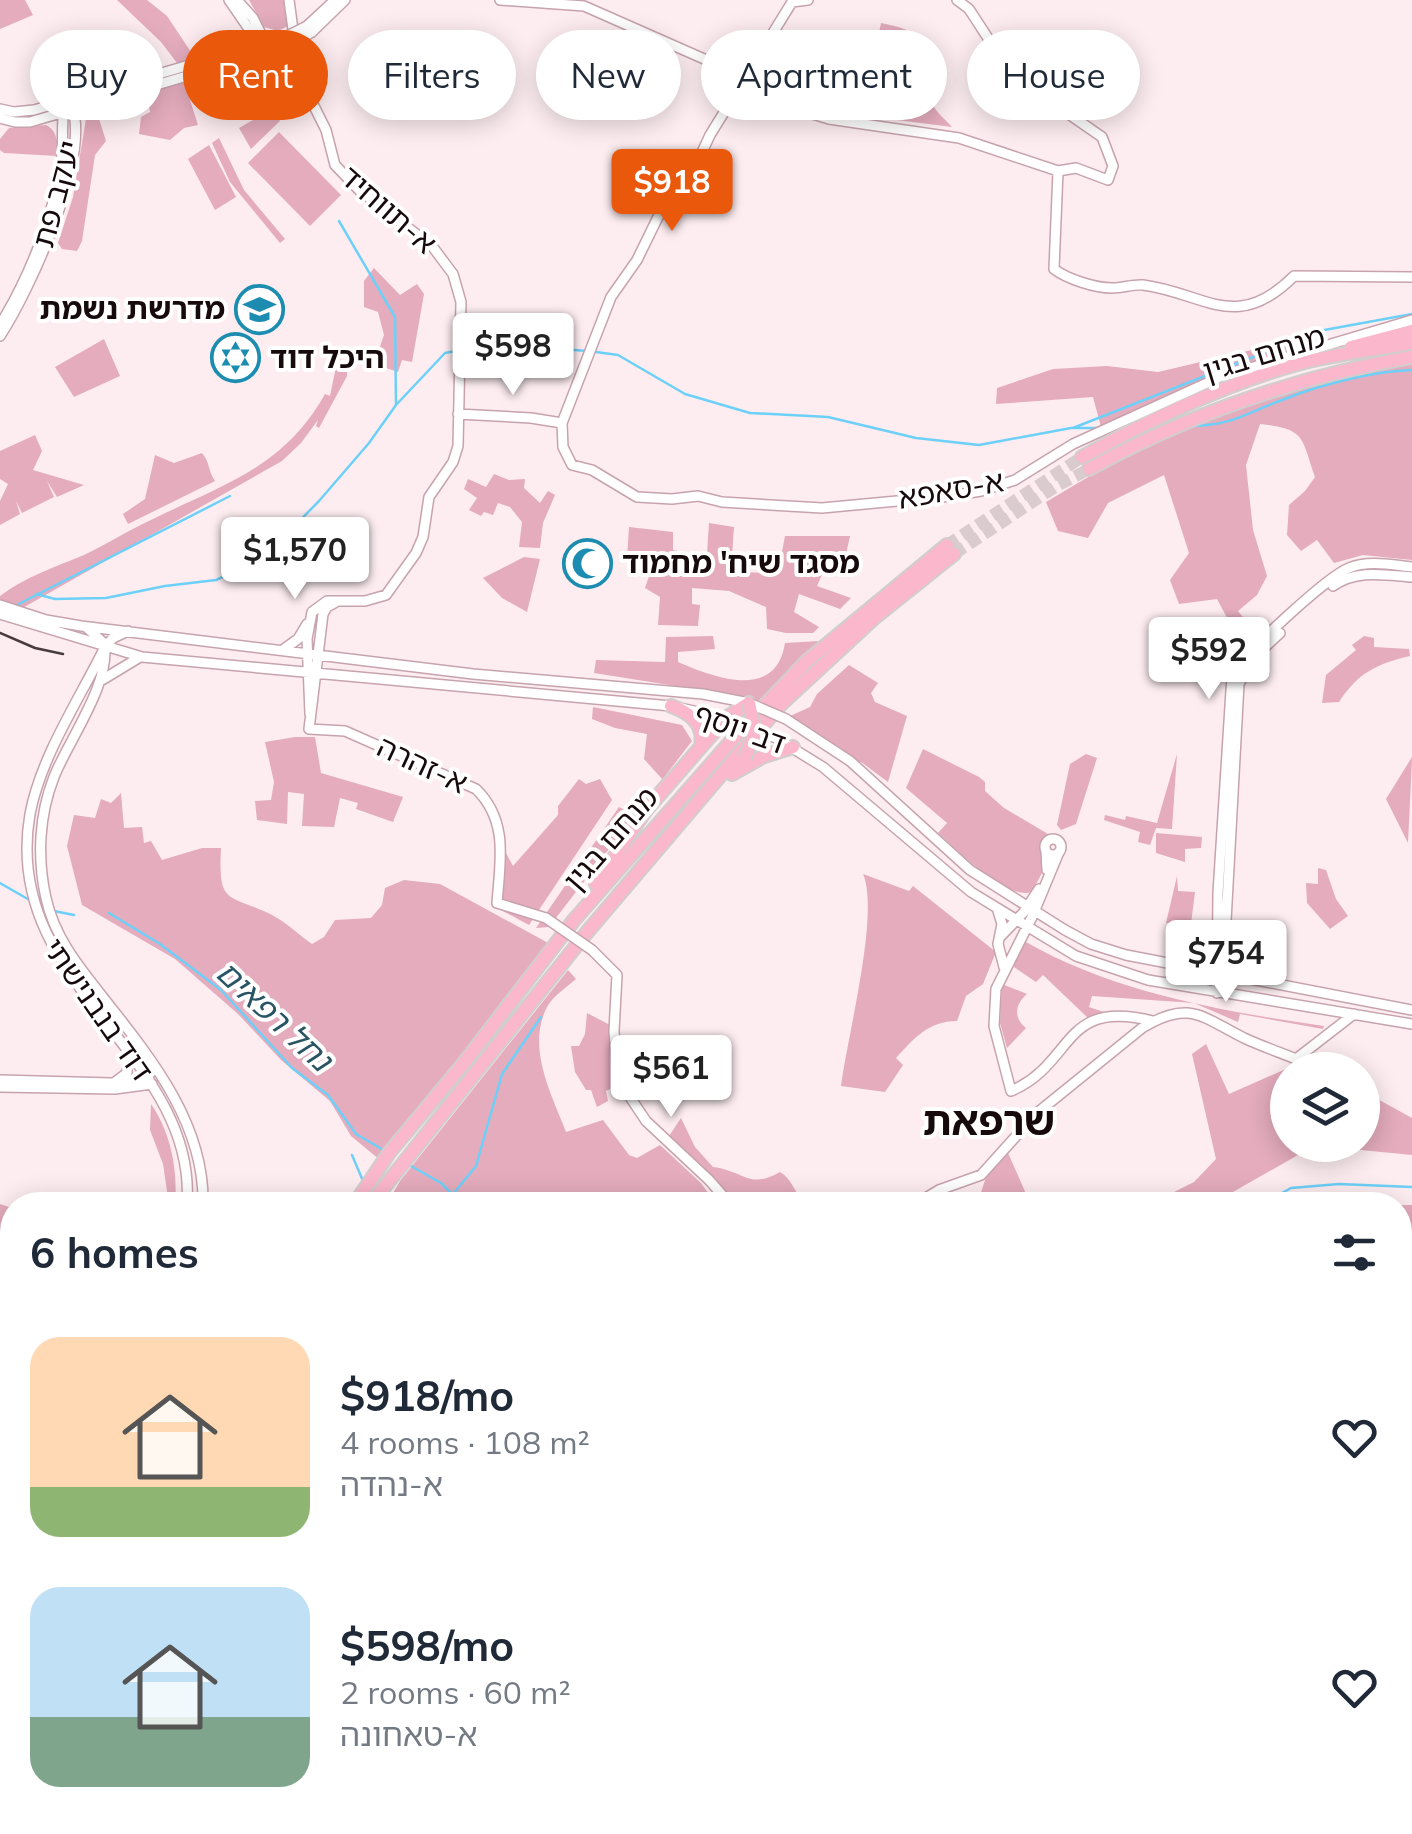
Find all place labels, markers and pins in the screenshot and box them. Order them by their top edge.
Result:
pin: $918 [613,149,731,234]
school or university icon: מדרשת נשמת [234,283,286,335]
place label: מדרשת נשמת [40,289,225,327]
pin: $598 [454,313,572,398]
synagogue icon: היכל דוד [209,332,261,384]
place label: היכל דוד [270,338,384,376]
pin: $1,570 [214,517,376,602]
mosque icon: מסגד שיח' מחמוד [561,537,613,589]
place label: מסגד שיח' מחמוד [622,543,860,581]
pin: $592 [1150,617,1268,702]
pin: $754 [1167,920,1285,1005]
pin: $561 [612,1035,730,1120]

